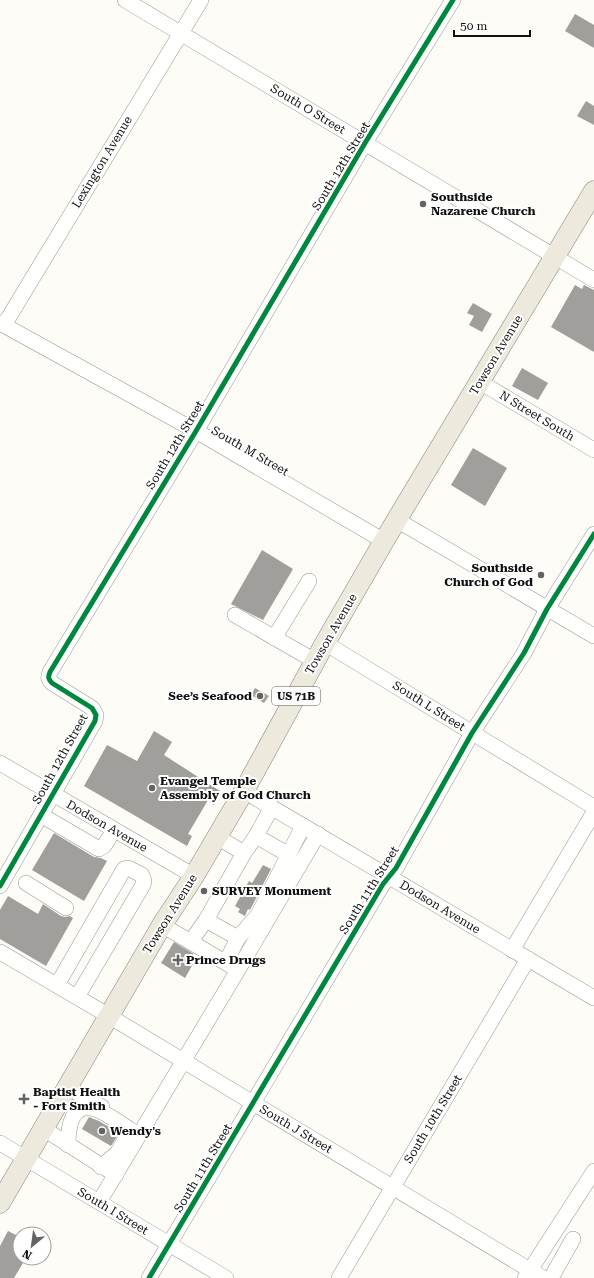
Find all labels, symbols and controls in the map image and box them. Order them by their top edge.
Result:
scale bar [454,12,530,38]
text: 50 m [460,19,487,33]
street label: South O Street [268,81,348,137]
street label: Lexington Avenue [69,113,135,211]
street label: South 12th Street [309,119,373,213]
place label: Southside Nazarene Church [431,190,536,218]
marker: Southside Nazarene Church [418,199,428,209]
street label: Towson Avenue [467,312,526,398]
street label: N Street South [497,388,577,444]
street label: South 12th Street [143,398,207,492]
street label: South M Street [209,423,291,479]
place label: Southside Church of God [444,561,533,589]
marker: Southside Church of God [536,570,546,580]
street label: Towson Avenue [302,591,360,677]
street label: South L Street [390,678,468,734]
road number: US 71B [272,687,320,705]
place label: See’s Seafood [168,689,252,703]
marker: See’s Seafood [255,691,265,701]
street label: South 12th Street [29,711,91,807]
place label: Evangel Temple Assembly of God Church [160,774,311,802]
marker: Evangel Temple Assembly of God Church [147,783,157,793]
street label: Dodson Avenue [64,797,150,855]
street label: South 11th Street [336,843,402,936]
street label: Towson Avenue [140,871,200,956]
street label: Dodson Avenue [397,878,483,937]
place label: SURVEY Monument [212,884,332,898]
marker: SURVEY Monument [199,886,209,896]
place label: Prince Drugs [186,953,266,967]
marker: Prince Drugs [173,955,183,965]
street label: South 10th Street [401,1072,465,1166]
place label: Baptist Health - Fort Smith [33,1085,120,1113]
marker: Baptist Health - Fort Smith [18,1093,30,1105]
street label: South J Street [257,1102,335,1156]
street label: South 11th Street [171,1121,235,1215]
place label: Wendy's [110,1124,161,1138]
marker: Wendy's [97,1126,107,1136]
street label: South I Street [75,1184,151,1238]
north arrow [12,1226,52,1266]
text: N [20,1246,34,1262]

